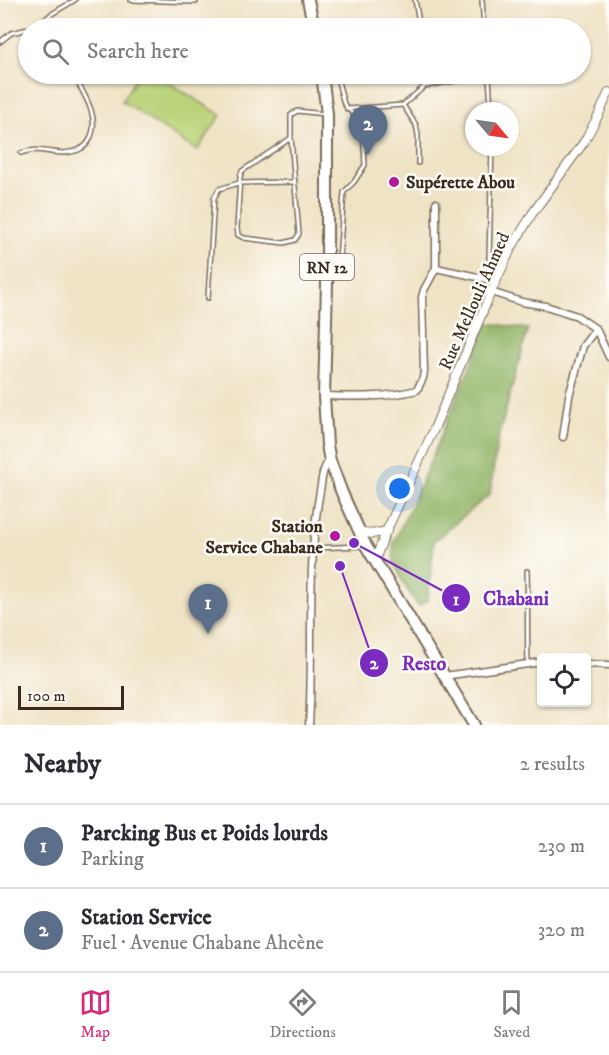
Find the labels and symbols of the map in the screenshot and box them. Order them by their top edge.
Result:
north arrow [465,102,519,156]
pin: 2 [348,106,388,155]
place label: Supérette Abou [406,172,515,194]
marker: Supérette Abou [387,175,401,189]
street label: Rue Mellouli Ahmed [435,229,515,374]
road number: RN 12 [300,254,354,280]
your location [385,474,414,503]
place label: Station Service Chabane [206,516,324,559]
marker: Station Service Chabane [328,529,342,543]
callout: Chabani [441,579,561,617]
pin: 1 [188,584,228,634]
text: Chabani [483,587,549,612]
text: 1 [453,589,460,611]
callout: Resto [359,644,458,682]
text: Resto [402,652,446,677]
text: 2 [370,653,380,675]
scale bar [18,683,124,710]

